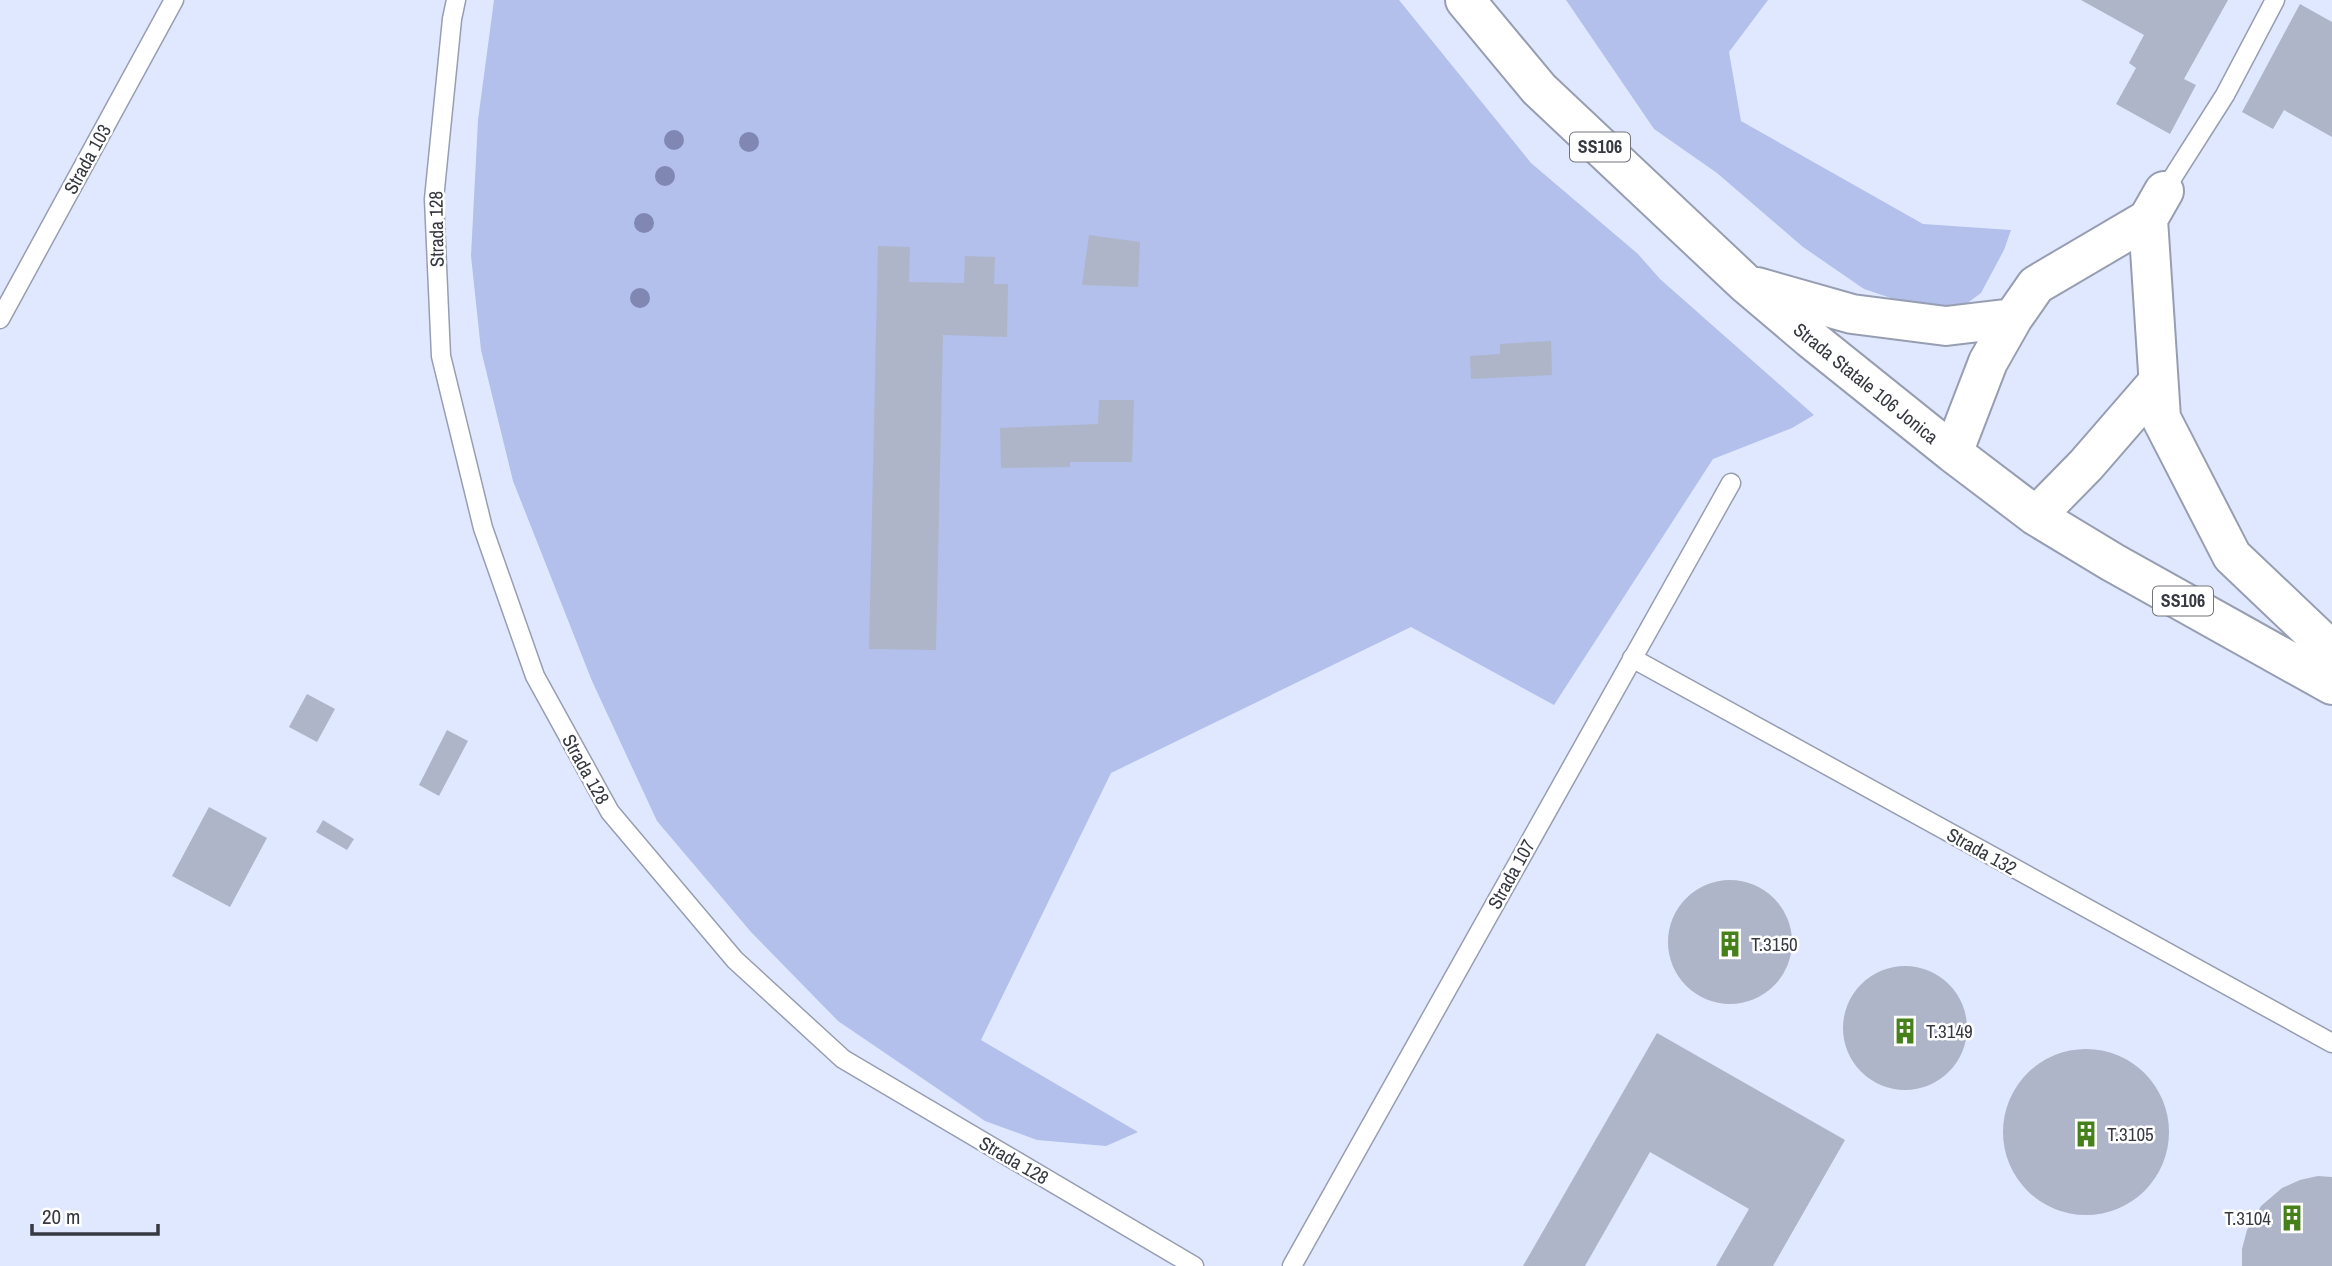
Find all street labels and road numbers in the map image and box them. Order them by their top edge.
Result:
street label: Strada 103 [57,119,117,199]
road number: SS106 [1570,132,1630,162]
street label: Strada 128 [422,191,450,267]
street label: Strada Statale 106 Jonica [1788,316,1944,450]
road number: SS106 [2153,586,2213,616]
street label: Strada 128 [556,729,616,809]
street label: Strada 132 [1942,821,2022,881]
street label: Strada 107 [1481,834,1541,914]
street label: Strada 128 [974,1130,1054,1190]

